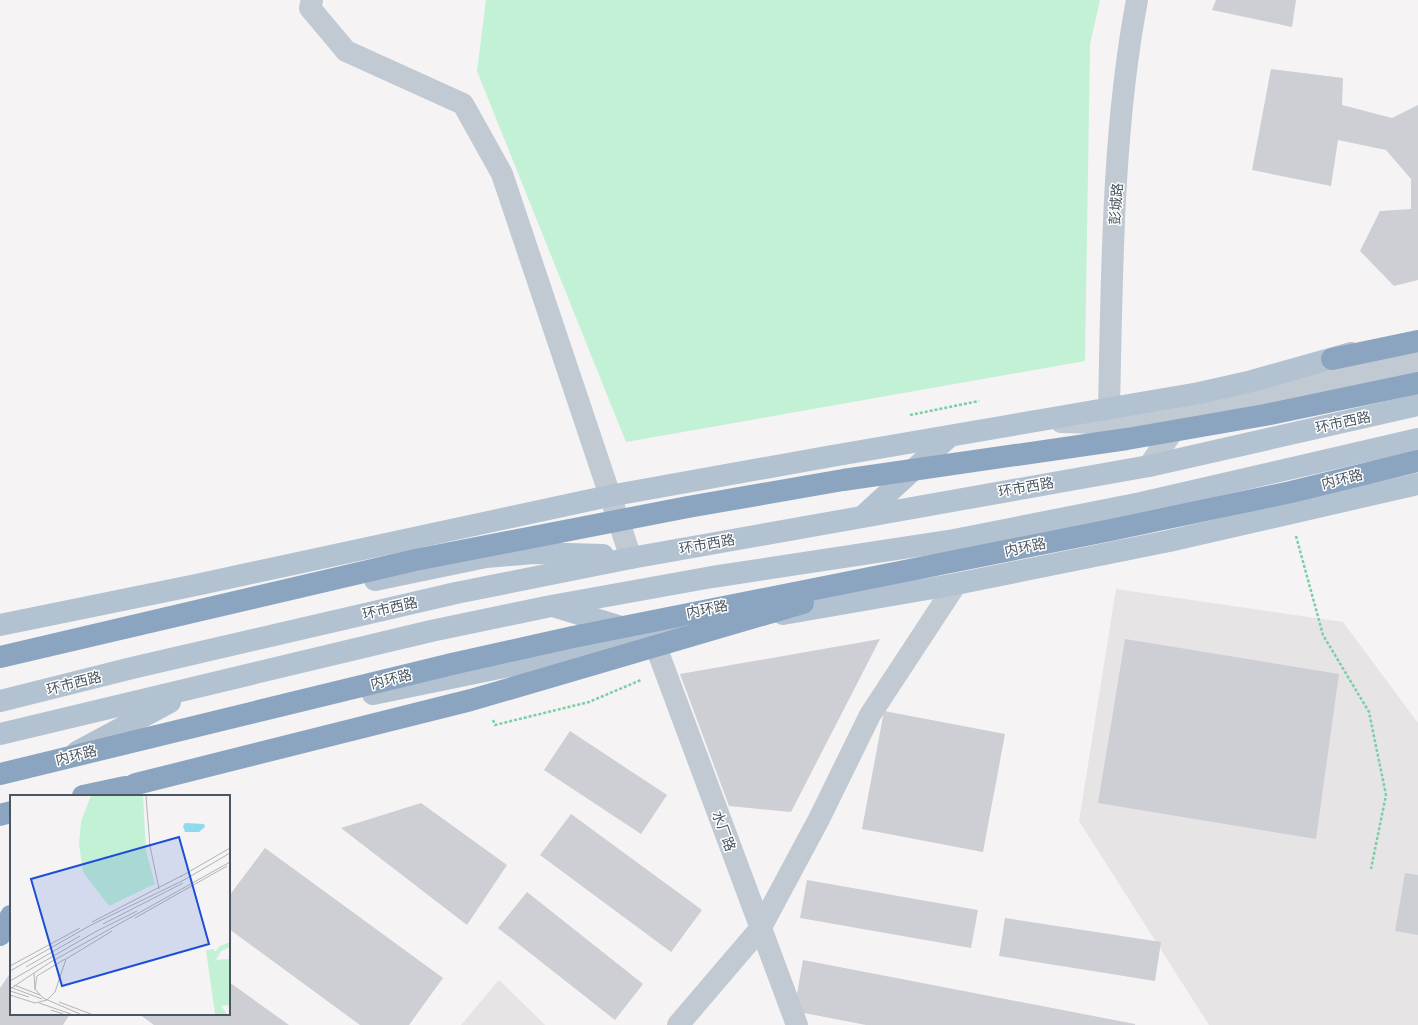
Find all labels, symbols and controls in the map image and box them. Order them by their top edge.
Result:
street label: 彭城路 [1106,182,1126,226]
street label: 环市西路 [1314,407,1372,437]
street label: 内环路 [1319,465,1365,493]
street label: 环市西路 [997,473,1055,501]
street label: 环市西路 [678,530,736,558]
street label: 内环路 [1003,534,1047,560]
street label: 环市西路 [361,593,419,623]
street label: 内环路 [685,596,729,622]
street label: 内环路 [368,665,414,693]
street label: 环市西路 [45,667,103,699]
street label: 内环路 [53,741,99,769]
inset map [10,795,230,1015]
street label: 水厂路 [708,808,740,854]

